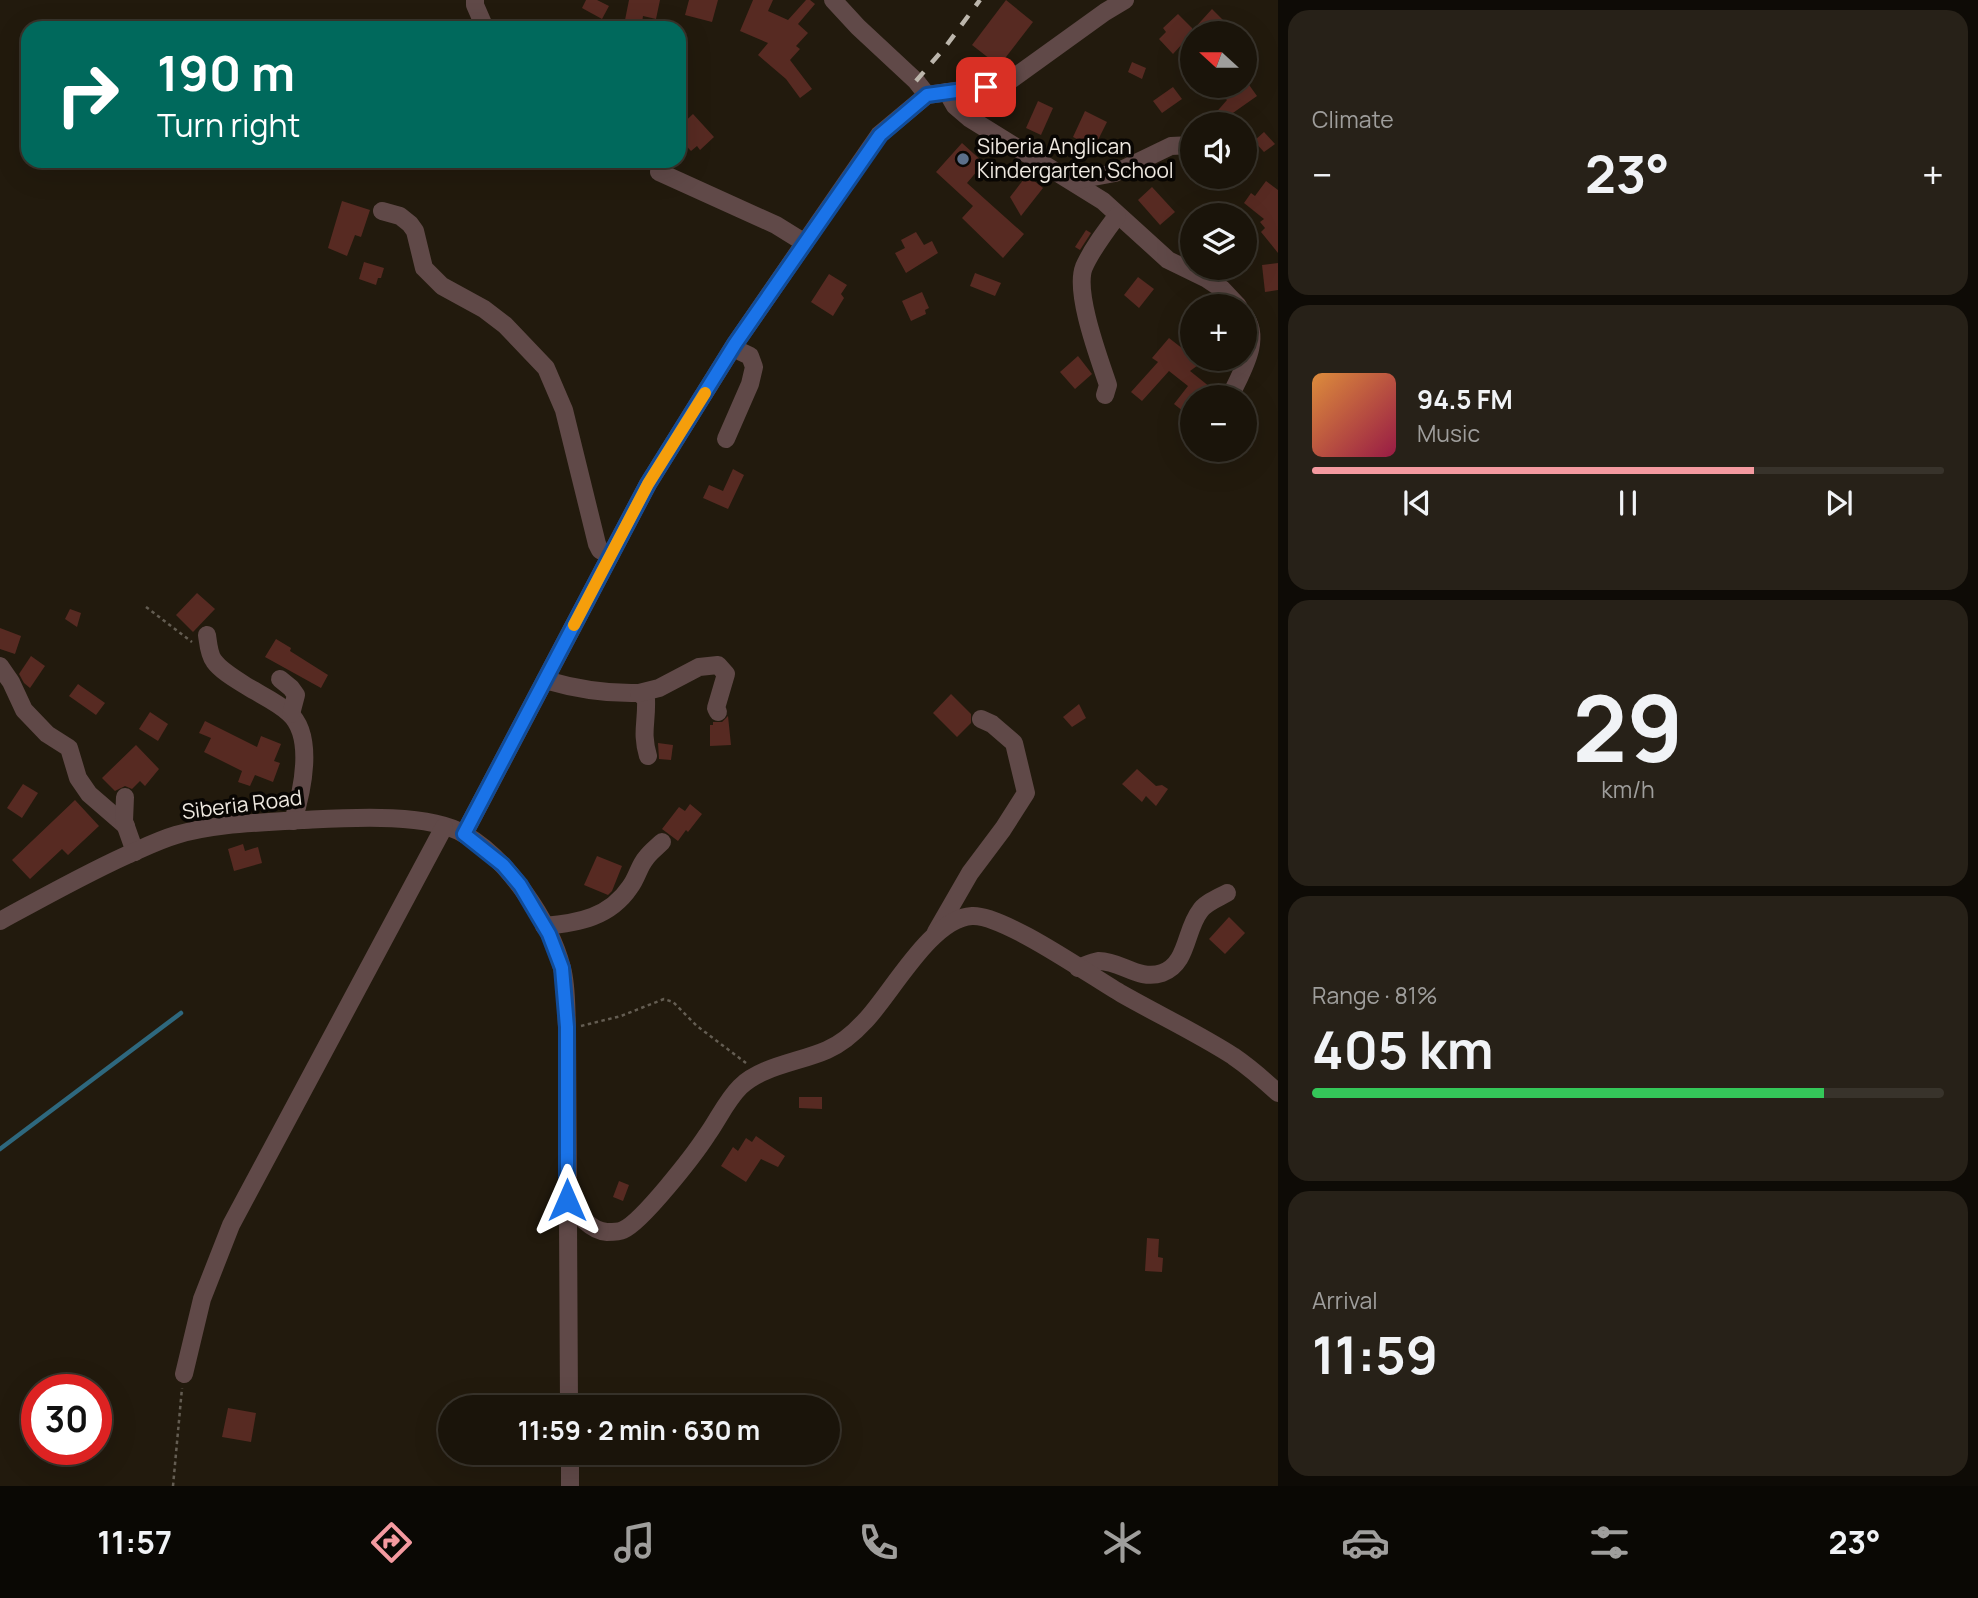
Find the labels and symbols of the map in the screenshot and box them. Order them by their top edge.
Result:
north arrow [1180,21,1256,98]
pin [956,57,1016,117]
place label: Siberia Anglican Kindergarten School [977,132,1174,184]
marker: Siberia Anglican Kindergarten School [955,151,971,167]
street label: Siberia Road [180,783,303,825]
position arrow [530,1163,604,1237]
speed limit sign: 30 [21,1374,112,1465]

